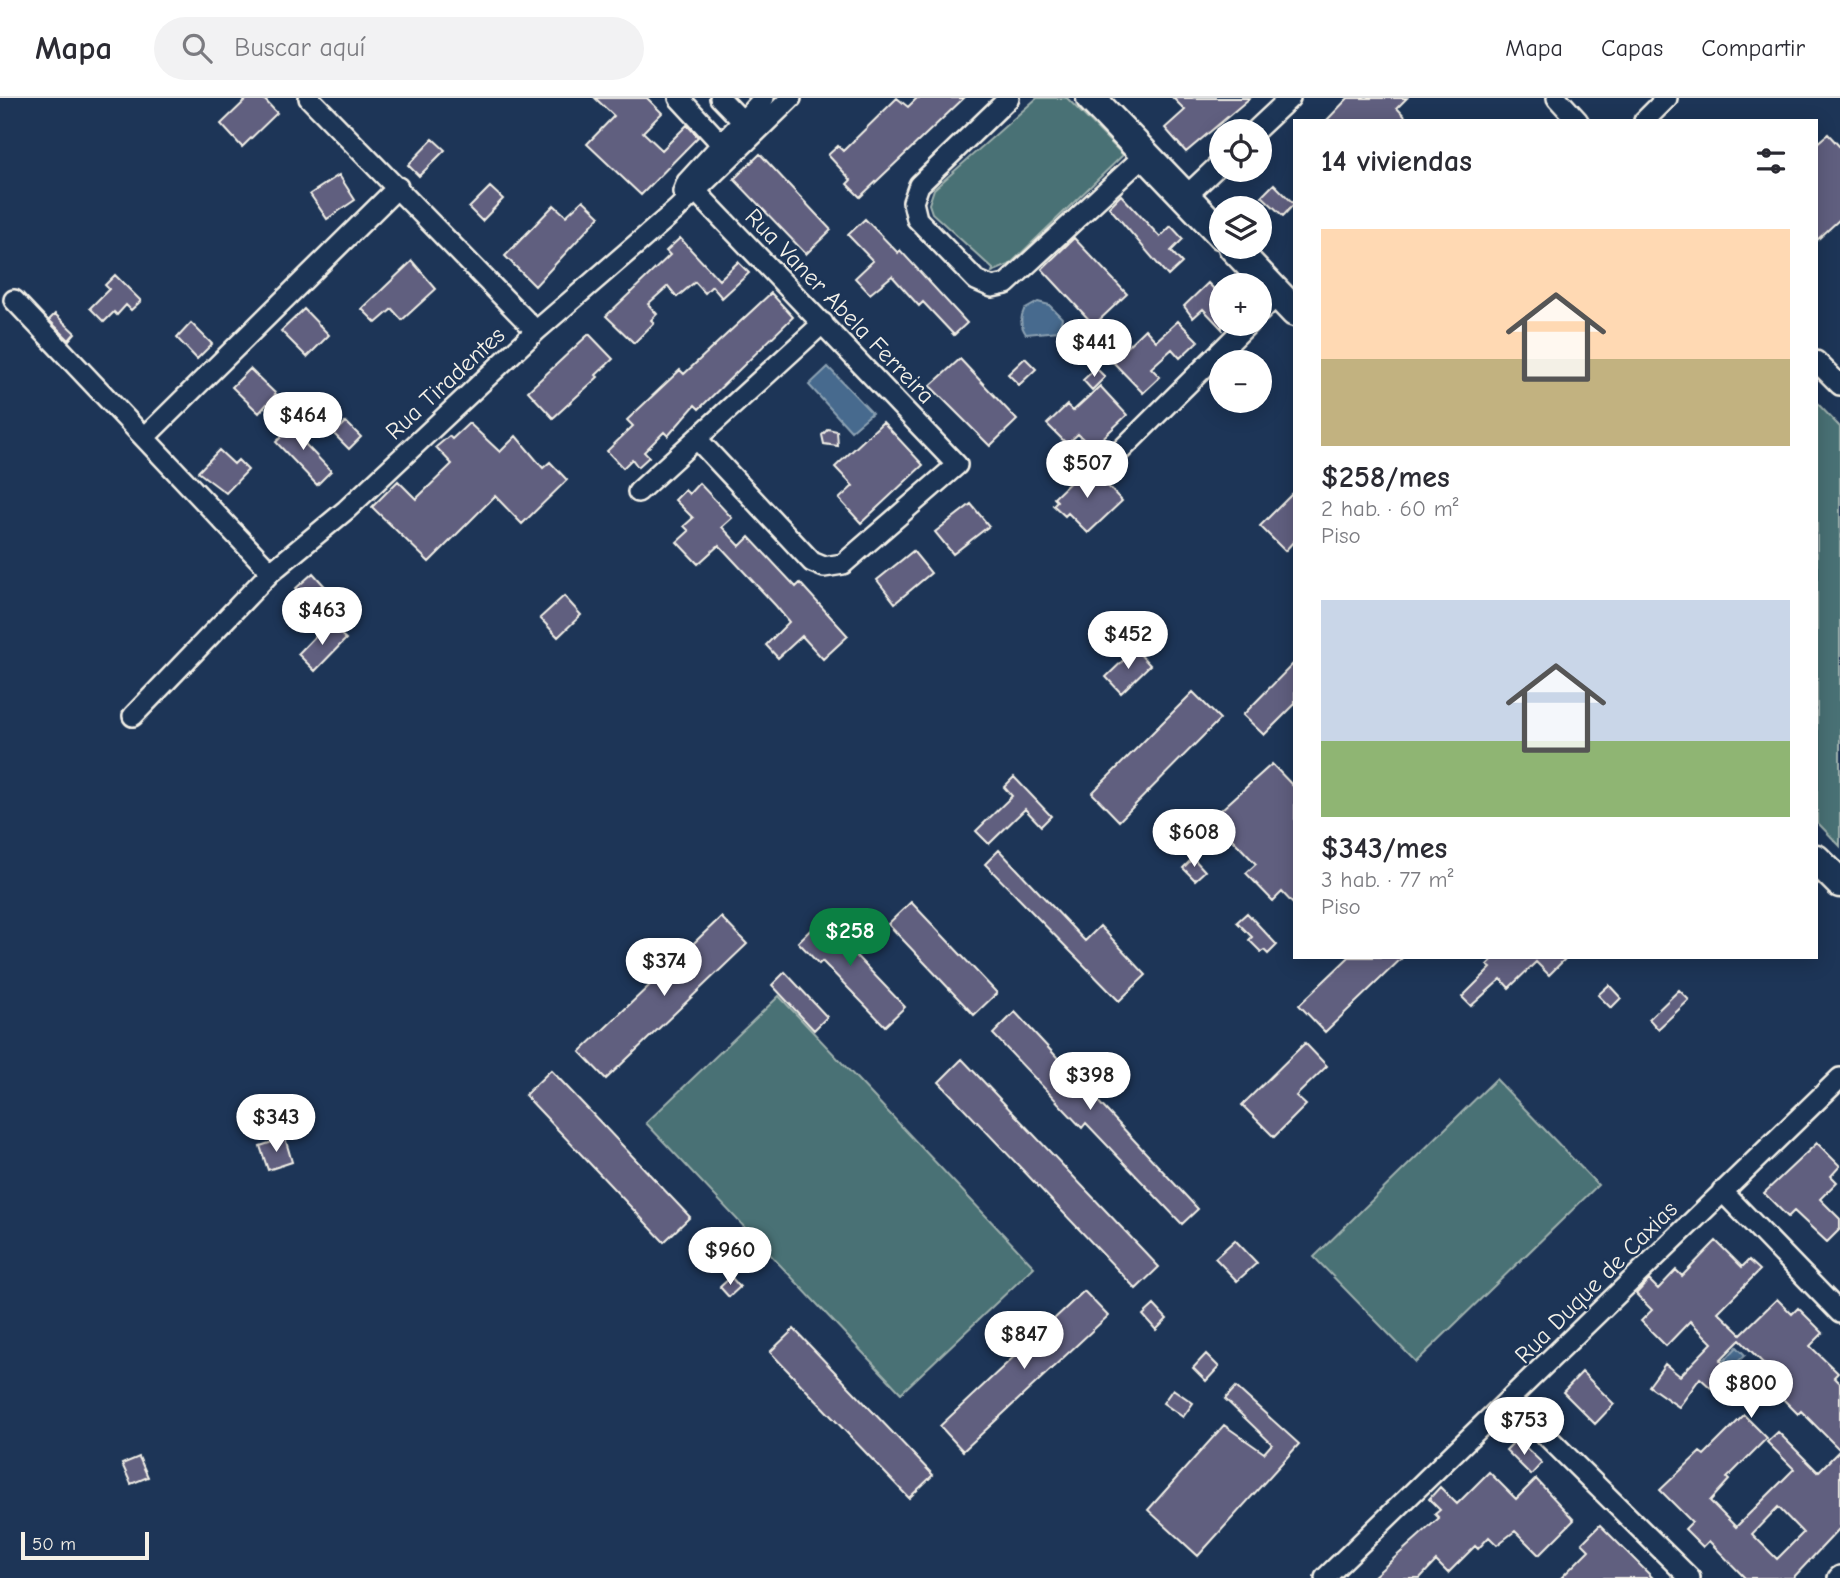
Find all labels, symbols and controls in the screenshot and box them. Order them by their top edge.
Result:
search box [154,17,644,80]
text: Mapa [35,29,112,67]
icon: search [178,29,216,67]
text: Buscar aquí [234,33,365,63]
text: Mapa [1505,34,1563,62]
text: Capas [1601,34,1663,62]
text: Compartir [1701,34,1805,62]
map controls [1209,119,1272,413]
button: locate [1209,119,1272,182]
icon: filters [1752,142,1790,180]
text: 14 viviendas [1321,144,1472,179]
button: layers [1209,196,1272,259]
street label: Rua Vaner Abela Ferreira [740,203,940,409]
button: + [1209,273,1272,336]
icon: home [1493,274,1619,400]
pin: $441 [1053,320,1135,379]
street label: Rua Tiradentes [380,321,510,445]
text: $441 [1072,328,1116,355]
button: − [1209,350,1272,413]
pin: $464 [262,392,344,452]
text: $464 [279,401,327,428]
pin: $507 [1046,440,1128,500]
text: $507 [1062,449,1112,476]
text: $258/mes [1321,460,1450,495]
text: 2 hab. · 60 m² [1321,495,1458,522]
text: Piso [1321,522,1361,549]
pin: $463 [281,588,363,647]
text: $463 [298,596,346,623]
pin: $452 [1087,612,1169,671]
text: $452 [1104,620,1152,647]
icon: home [1493,645,1619,771]
pin: $608 [1153,810,1235,869]
text: $608 [1169,818,1219,845]
text: $343/mes [1321,831,1447,866]
text: 3 hab. · 77 m² [1321,866,1453,893]
text: Piso [1321,893,1361,920]
pin: $258 [809,908,891,968]
text: $258 [825,917,875,944]
pin: $374 [623,939,705,998]
text: $374 [642,947,686,974]
pin: $398 [1049,1052,1131,1112]
text: $398 [1066,1061,1115,1088]
pin: $343 [235,1094,317,1154]
text: $343 [252,1103,300,1130]
street label: Rua Duque de Caxias [1509,1195,1683,1369]
pin: $960 [689,1228,771,1287]
text: $960 [704,1236,756,1263]
pin: $847 [983,1312,1065,1371]
text: $847 [1001,1320,1047,1347]
pin: $800 [1710,1360,1792,1420]
text: $800 [1725,1369,1777,1396]
pin: $753 [1483,1398,1565,1457]
text: $753 [1500,1406,1548,1433]
scale bar [21,1529,149,1561]
text: 50 m [32,1533,76,1555]

